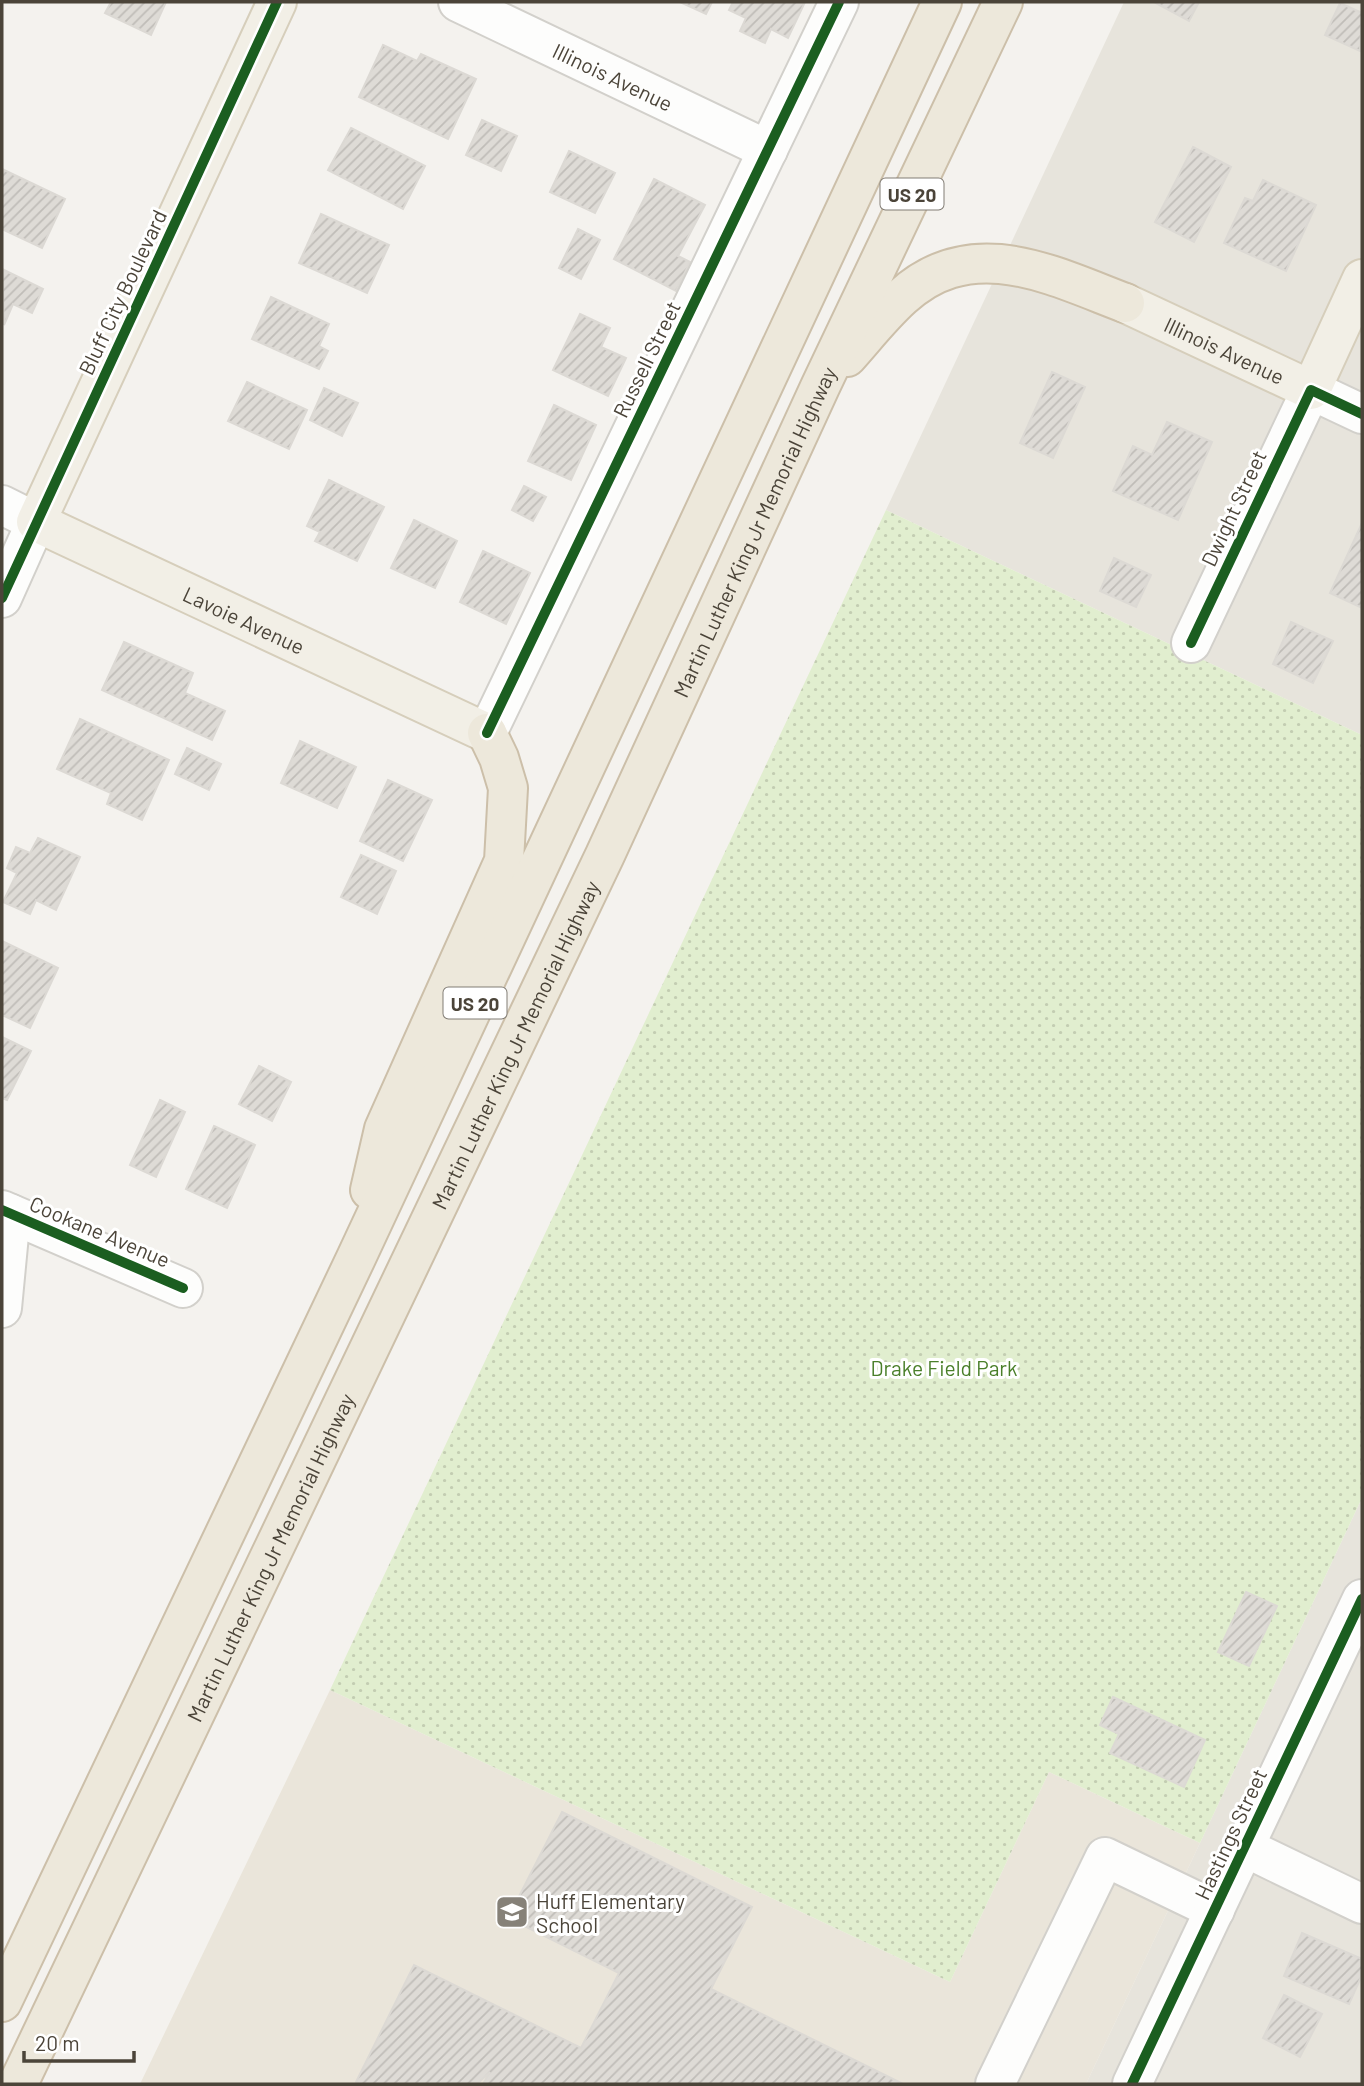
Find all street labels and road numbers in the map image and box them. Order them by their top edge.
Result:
street label: Illinois Avenue [549,37,677,115]
road number: US 20 [880,178,944,210]
street label: Bluff City Boulevard [73,206,171,378]
street label: Russell Street [607,297,685,421]
street label: Illinois Avenue [1161,311,1289,388]
street label: Martin Luther King Jr Memorial Highway [667,362,841,701]
street label: Dwight Street [1195,446,1271,570]
street label: Lavoie Avenue [179,580,309,659]
street label: Martin Luther King Jr Memorial Highway [425,876,604,1213]
road number: US 20 [444,987,506,1018]
street label: Cookane Avenue [26,1190,174,1272]
street label: Martin Luther King Jr Memorial Highway [181,1389,359,1725]
street label: Hastings Street [1189,1765,1271,1903]

